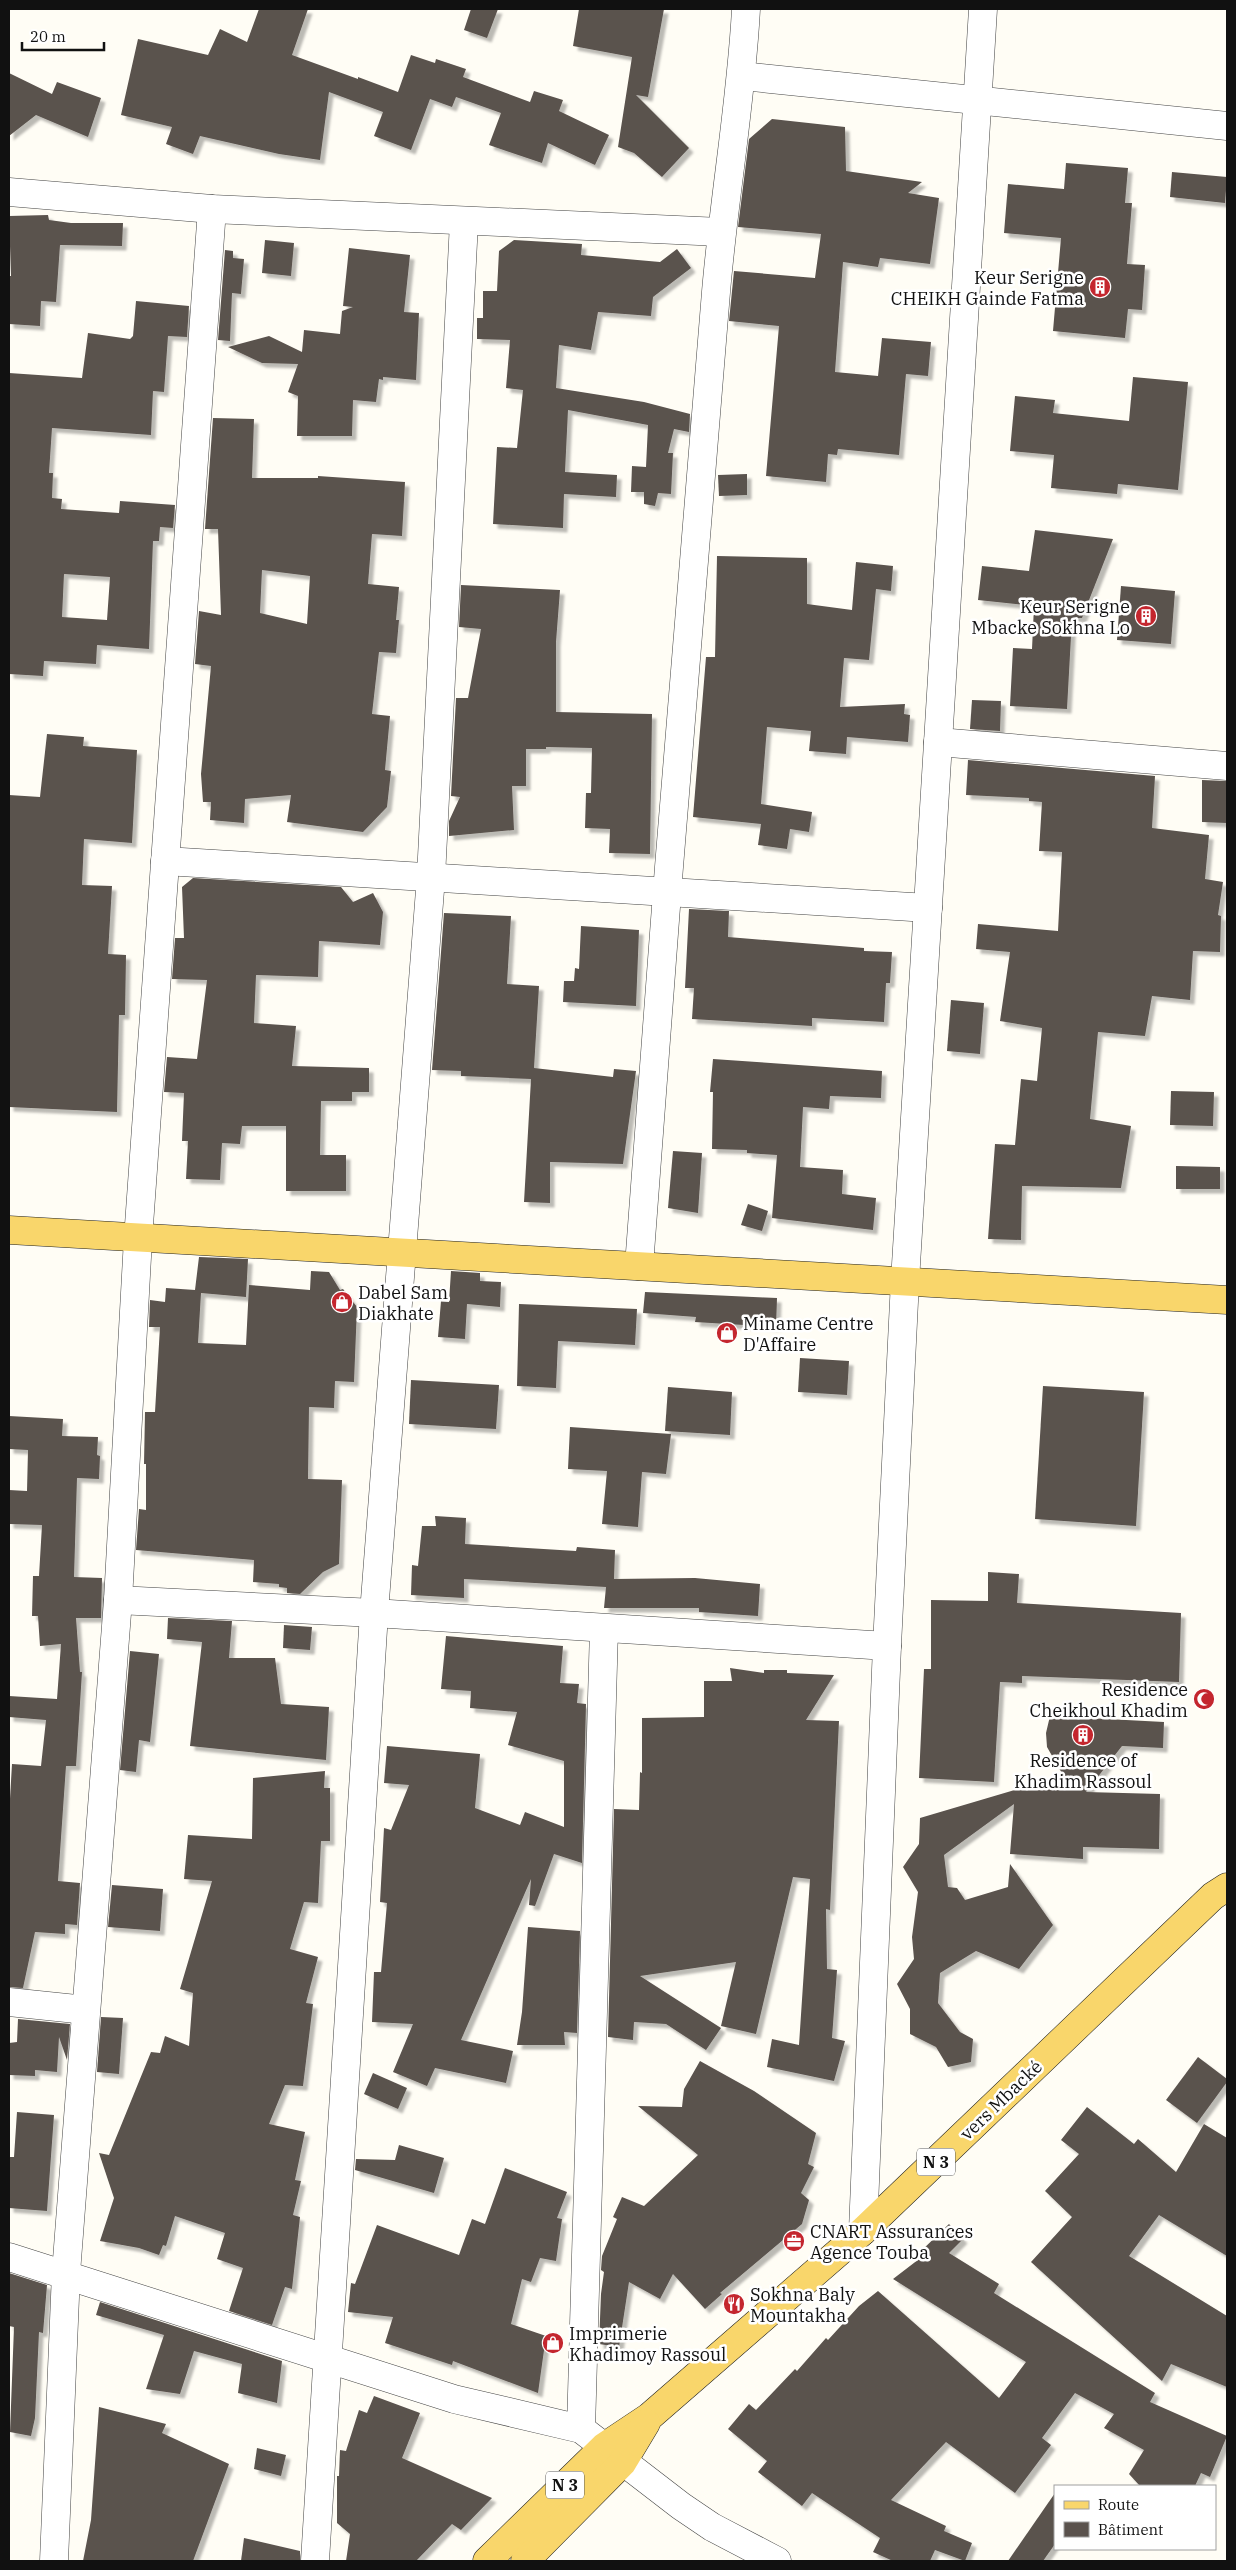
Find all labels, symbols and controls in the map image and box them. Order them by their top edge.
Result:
scale bar [22,20,105,52]
text: 20 m [30,27,66,46]
place label: Keur Serigne CHEIKH Gainde Fatma [891,266,1084,310]
building icon: Keur Serigne CHEIKH Gainde Fatma [1088,275,1112,299]
place label: Keur Serigne Mbacke Sokhna Lo [971,595,1130,639]
building icon: Keur Serigne Mbacke Sokhna Lo [1134,604,1158,628]
place label: Dabel Sam Diakhate [358,1281,448,1325]
shop icon: Dabel Sam Diakhate [330,1290,354,1314]
place label: Miname Centre D'Affaire [743,1312,873,1356]
shop icon: Miname Centre D'Affaire [715,1321,739,1345]
place label: Residence Cheikhoul Khadim [1030,1678,1188,1722]
mosque icon: Residence Cheikhoul Khadim [1192,1687,1216,1711]
building icon: Residence of Khadim Rassoul [1071,1723,1095,1747]
place label: Residence of Khadim Rassoul [1014,1749,1152,1793]
street label: vers Mbacké [955,2055,1047,2145]
road number: N 3 [917,2148,955,2176]
place label: CNART Assurances Agence Touba [810,2220,973,2264]
office icon: CNART Assurances Agence Touba [782,2229,806,2253]
place label: Sokhna Baly Mountakha [750,2283,855,2327]
restaurant icon: Sokhna Baly Mountakha [722,2292,746,2316]
place label: Imprimerie Khadimoy Rassoul [569,2322,726,2366]
shop icon: Imprimerie Khadimoy Rassoul [541,2331,565,2355]
road number: N 3 [546,2472,584,2498]
legend [1054,2485,1216,2550]
text: Route [1098,2495,1139,2514]
text: Bâtiment [1098,2520,1163,2539]

